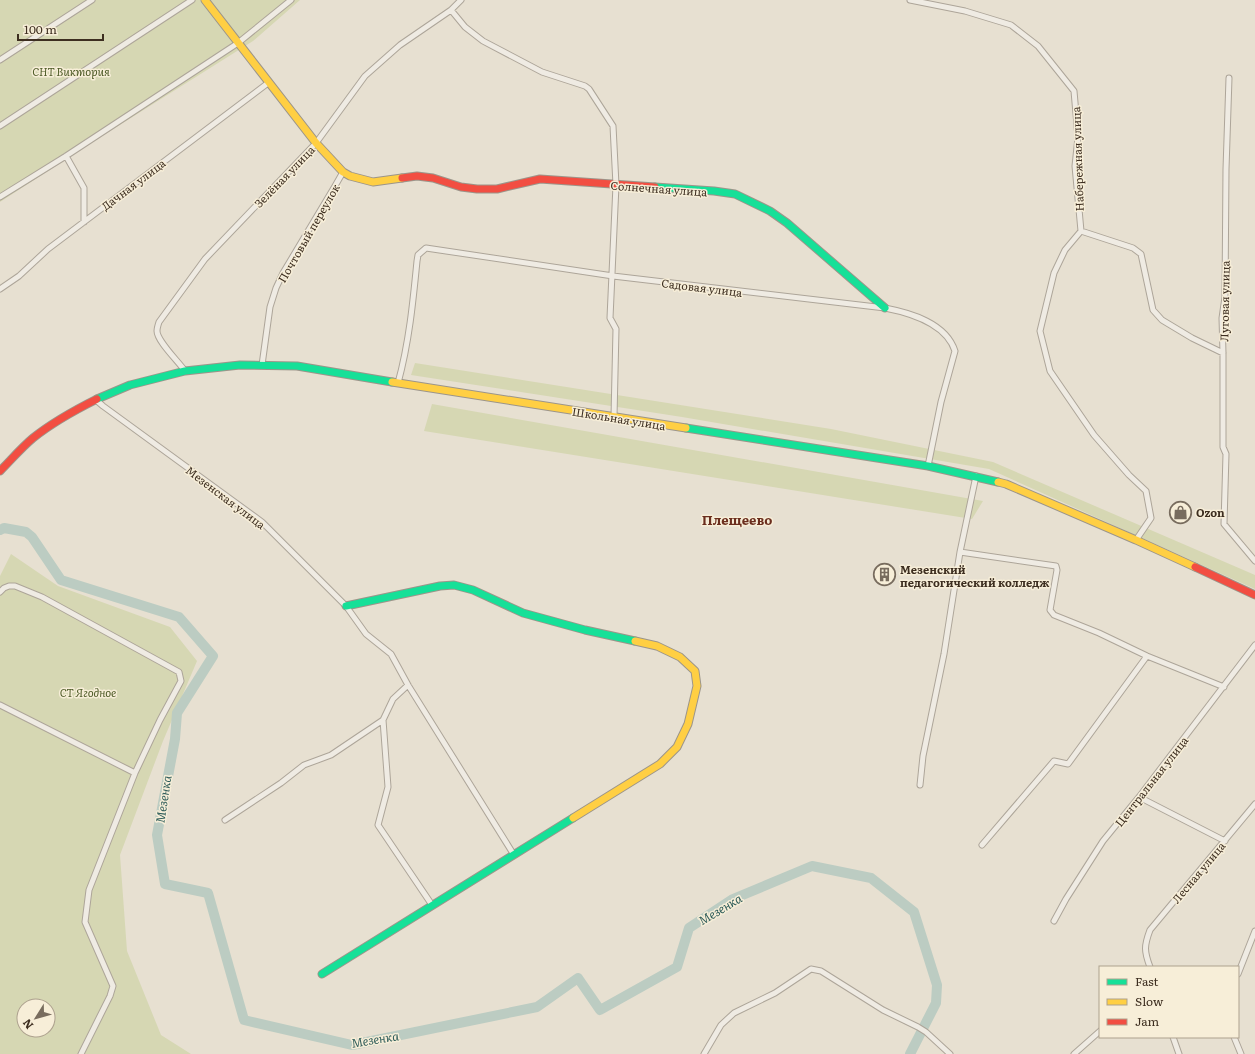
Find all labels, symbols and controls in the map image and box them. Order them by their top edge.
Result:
scale bar [18,16,103,42]
text: 100 m [24,20,57,38]
park label: СНТ Виктория [32,63,110,79]
street label: Набережная улица [1067,106,1087,212]
street label: Зелёная улица [250,141,318,211]
street label: Дачная улица [98,155,168,213]
street label: Солнечная улица [610,177,708,199]
street label: Почтовый переулок [273,180,343,285]
street label: Луговая улица [1215,260,1233,342]
street label: Садовая улица [661,274,743,300]
street label: Школьная улица [571,403,667,433]
street label: Мезенская улица [183,462,269,532]
shop icon: Ozon [1168,499,1194,525]
place label: Ozon [1196,504,1225,520]
district label: Плещеево [702,510,772,529]
place label: Мезенский педагогический колледж [900,561,1050,590]
building icon: Мезенский педагогический колледж [872,562,898,588]
park label: СТ Ягодное [60,684,116,700]
street label: Центральная улица [1111,732,1191,830]
water label: Мезенка [150,774,176,824]
street label: Лесная улица [1168,838,1228,906]
water label: Мезенка [695,889,745,929]
legend [1099,966,1239,1038]
text: Fast [1135,972,1159,990]
text: Slow [1135,992,1164,1010]
north arrow [16,998,56,1038]
text: Jam [1135,1012,1160,1030]
text: N [18,1016,36,1033]
water label: Мезенка [350,1026,400,1052]

